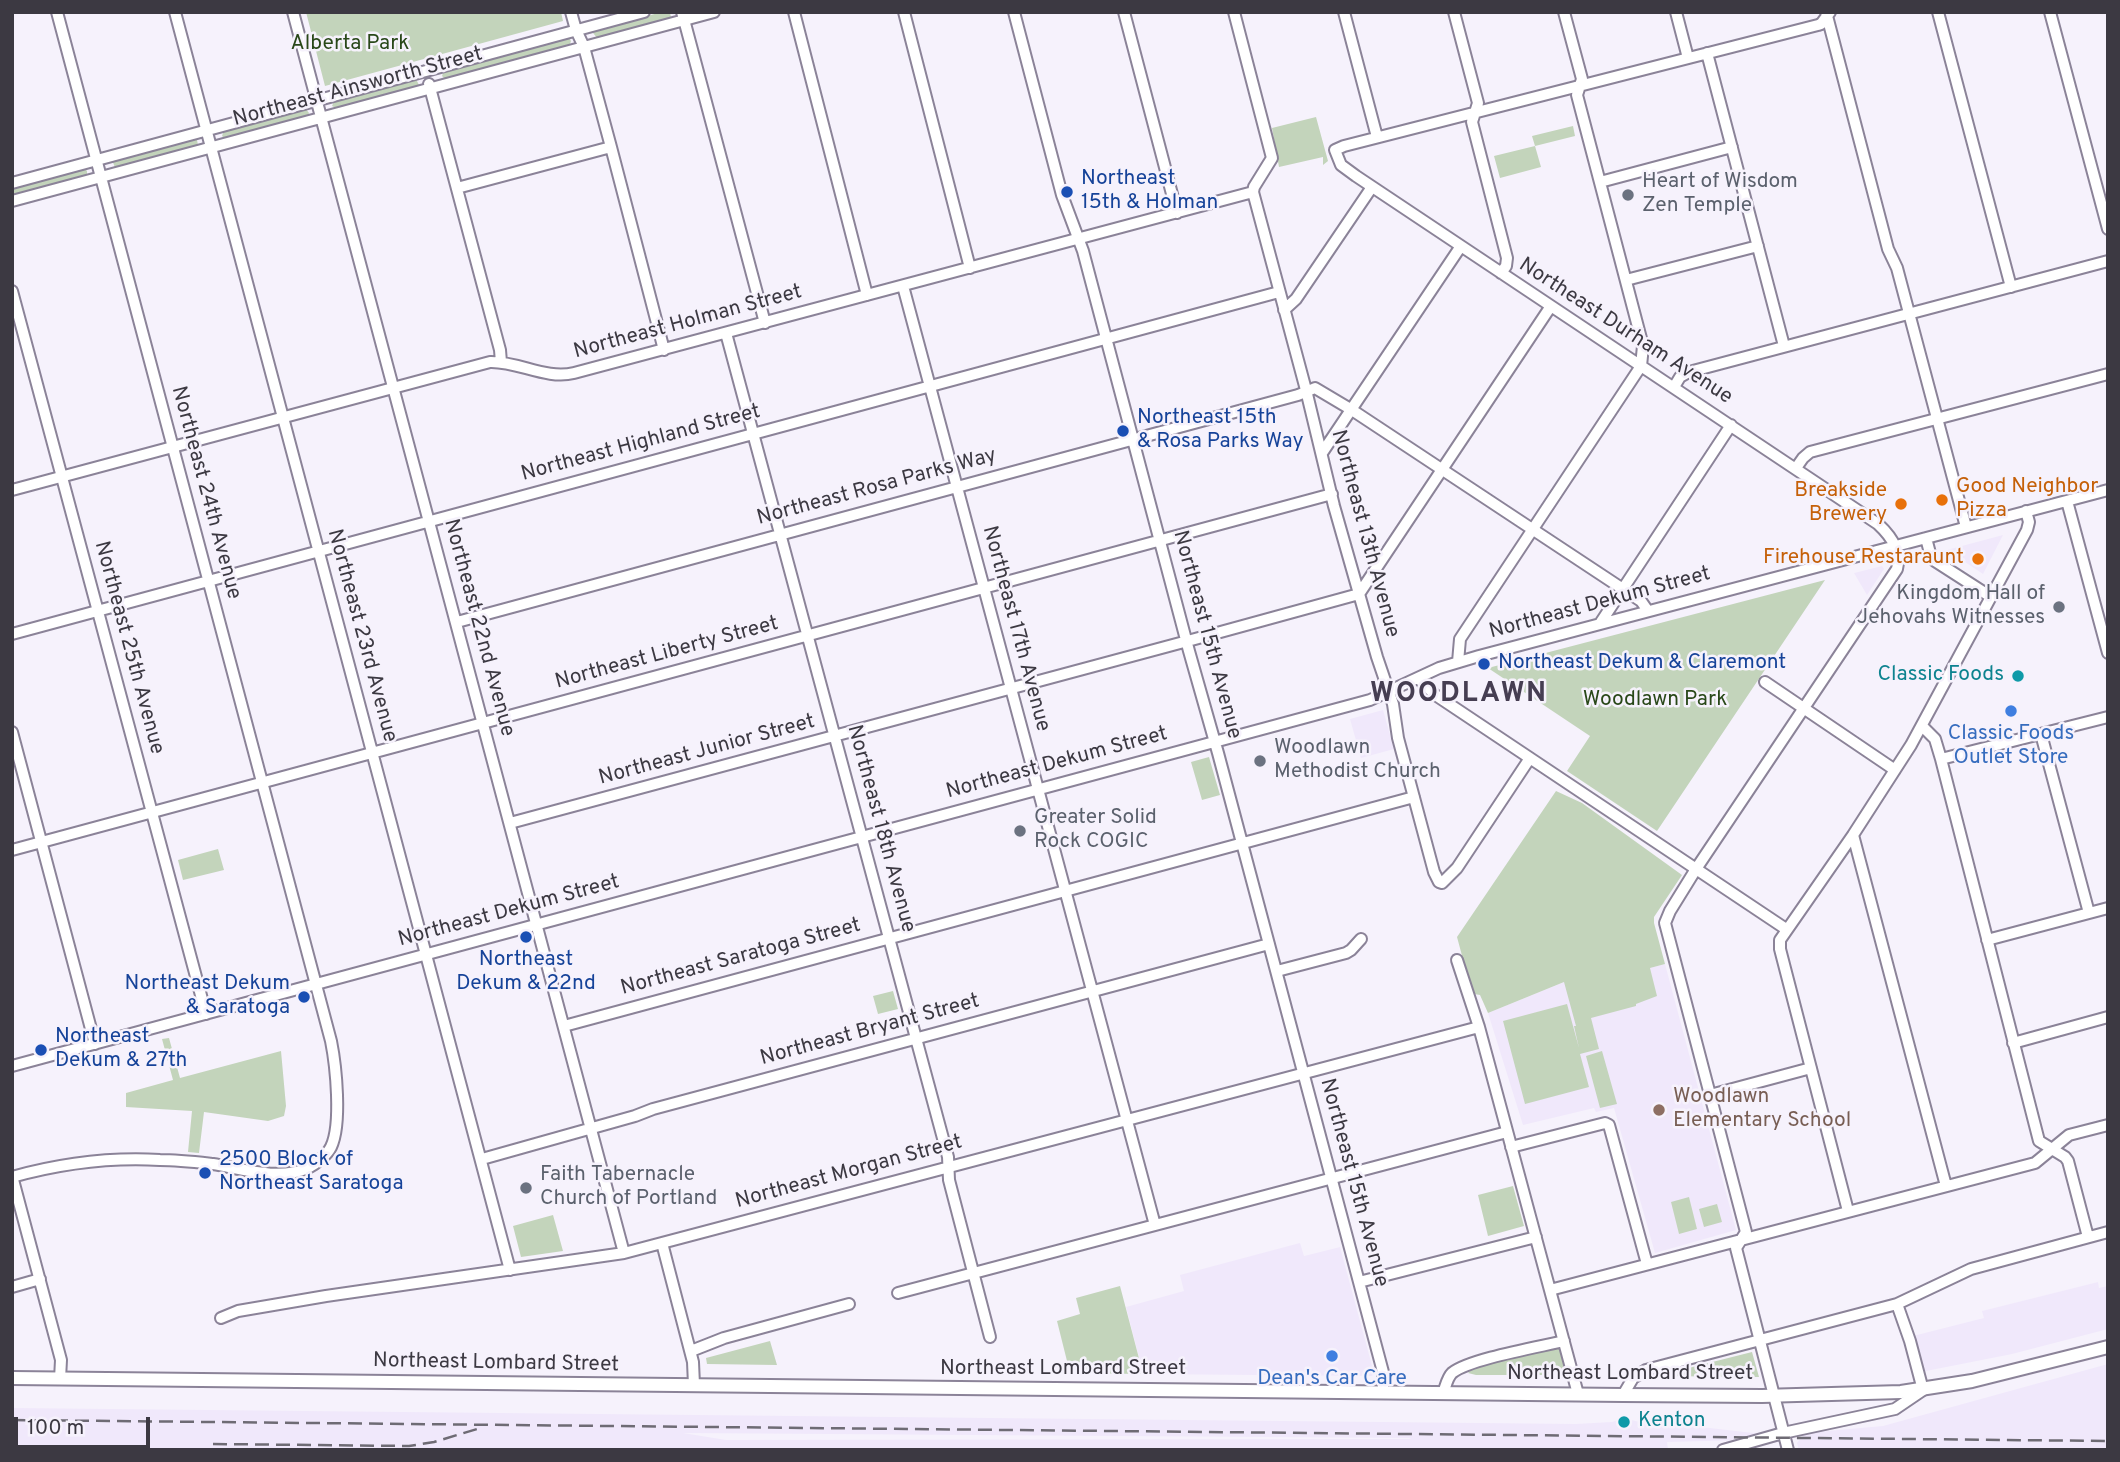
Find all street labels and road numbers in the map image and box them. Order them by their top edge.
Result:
street label: Northeast Ainsworth Street [230,43,486,133]
street label: Northeast Durham Avenue [1513,253,1737,411]
street label: Northeast Holman Street [571,280,805,366]
street label: Northeast 24th Avenue [164,384,246,602]
street label: Northeast Highland Street [519,400,763,488]
street label: Northeast 13th Avenue [1324,427,1404,641]
street label: Northeast Rosa Parks Way [754,444,1000,532]
street label: Northeast 22nd Avenue [437,516,519,740]
street label: Northeast 17th Avenue [975,523,1055,735]
street label: Northeast 23rd Avenue [320,527,402,745]
street label: Northeast 15th Avenue [1166,528,1246,742]
street label: Northeast 25th Avenue [87,539,169,757]
street label: Northeast Dekum Street [1487,562,1713,646]
street label: Northeast Liberty Street [553,612,781,696]
street label: Northeast Junior Street [596,710,818,792]
street label: Northeast 18th Avenue [840,722,920,936]
street label: Northeast Dekum Street [944,722,1170,806]
street label: Northeast Dekum Street [396,870,622,954]
street label: Northeast Saratoga Street [618,914,864,1002]
street label: Northeast Bryant Street [758,990,982,1072]
street label: Northeast 15th Avenue [1313,1076,1393,1290]
street label: Northeast Morgan Street [733,1131,965,1215]
street label: Northeast Lombard Street [373,1349,619,1379]
street label: Northeast Lombard Street [940,1357,1186,1383]
street label: Northeast Lombard Street [1507,1362,1753,1388]

